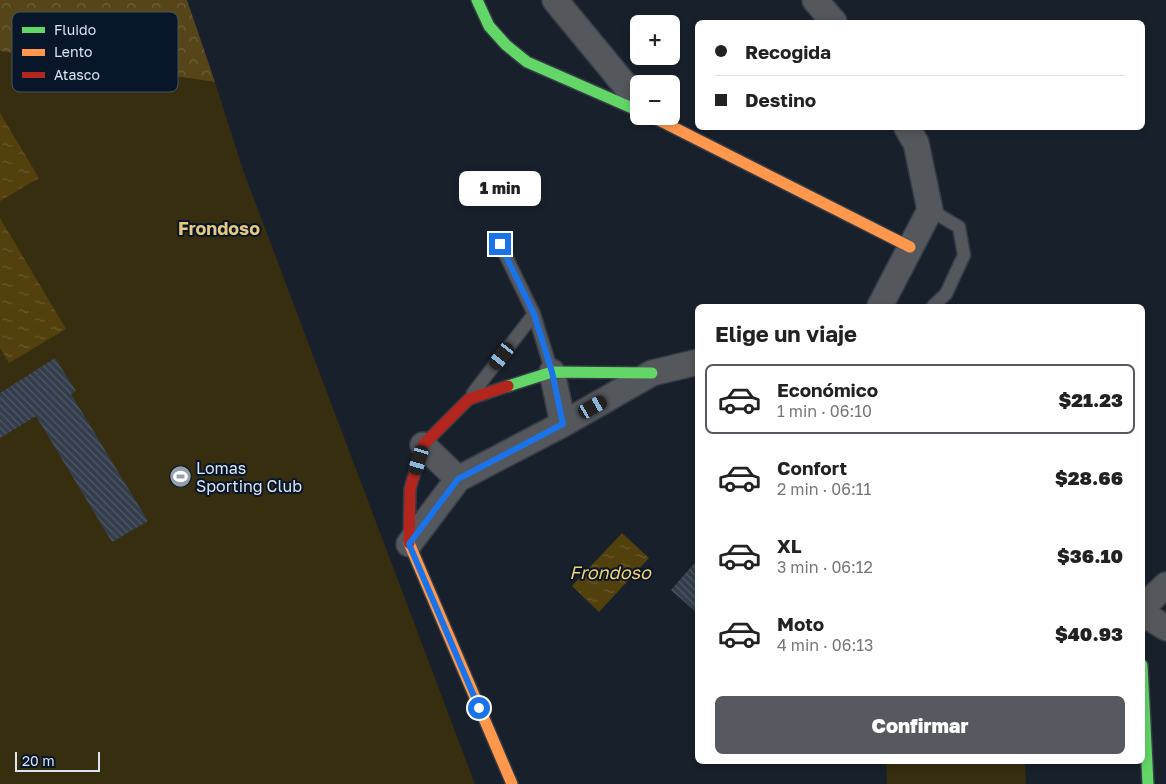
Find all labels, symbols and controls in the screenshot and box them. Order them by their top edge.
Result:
legend [12,12,178,92]
map controls [630,15,680,125]
button: + [630,15,680,65]
text: Fluido [54,21,96,38]
text: Recogida [745,40,831,63]
text: Lento [54,43,92,60]
text: Atasco [54,66,100,83]
button: − [630,75,680,125]
text: Destino [745,88,816,111]
callout: 1 min [459,172,541,206]
text: 1 min [480,178,520,198]
district label: Frondoso [178,217,260,239]
route end [489,233,511,255]
text: Elige un viaje [715,320,857,347]
car [486,340,517,372]
icon: car [717,377,762,422]
text: Económico [777,378,878,401]
text: $21.23 [1058,388,1123,411]
car [576,393,609,421]
text: 1 min · 06:10 [777,401,872,421]
car [407,443,430,477]
icon: car [717,455,762,500]
text: Confort [777,456,847,479]
place label: Lomas Sporting Club [196,458,302,496]
sports icon: Lomas Sporting Club [168,465,192,489]
text: $28.66 [1055,466,1123,489]
text: 2 min · 06:11 [777,479,871,499]
icon: car [717,533,762,578]
text: XL [777,534,802,557]
text: $36.10 [1057,544,1123,567]
text: 3 min · 06:12 [777,557,873,577]
water label: Frondoso [569,561,652,583]
icon: car [717,611,762,656]
text: Moto [777,612,824,635]
text: $40.93 [1055,622,1123,645]
text: 4 min · 06:13 [777,635,873,655]
button: Confirmar [715,696,1125,754]
route start [468,697,490,719]
scale bar [15,749,100,772]
text: 20 m [22,752,55,769]

